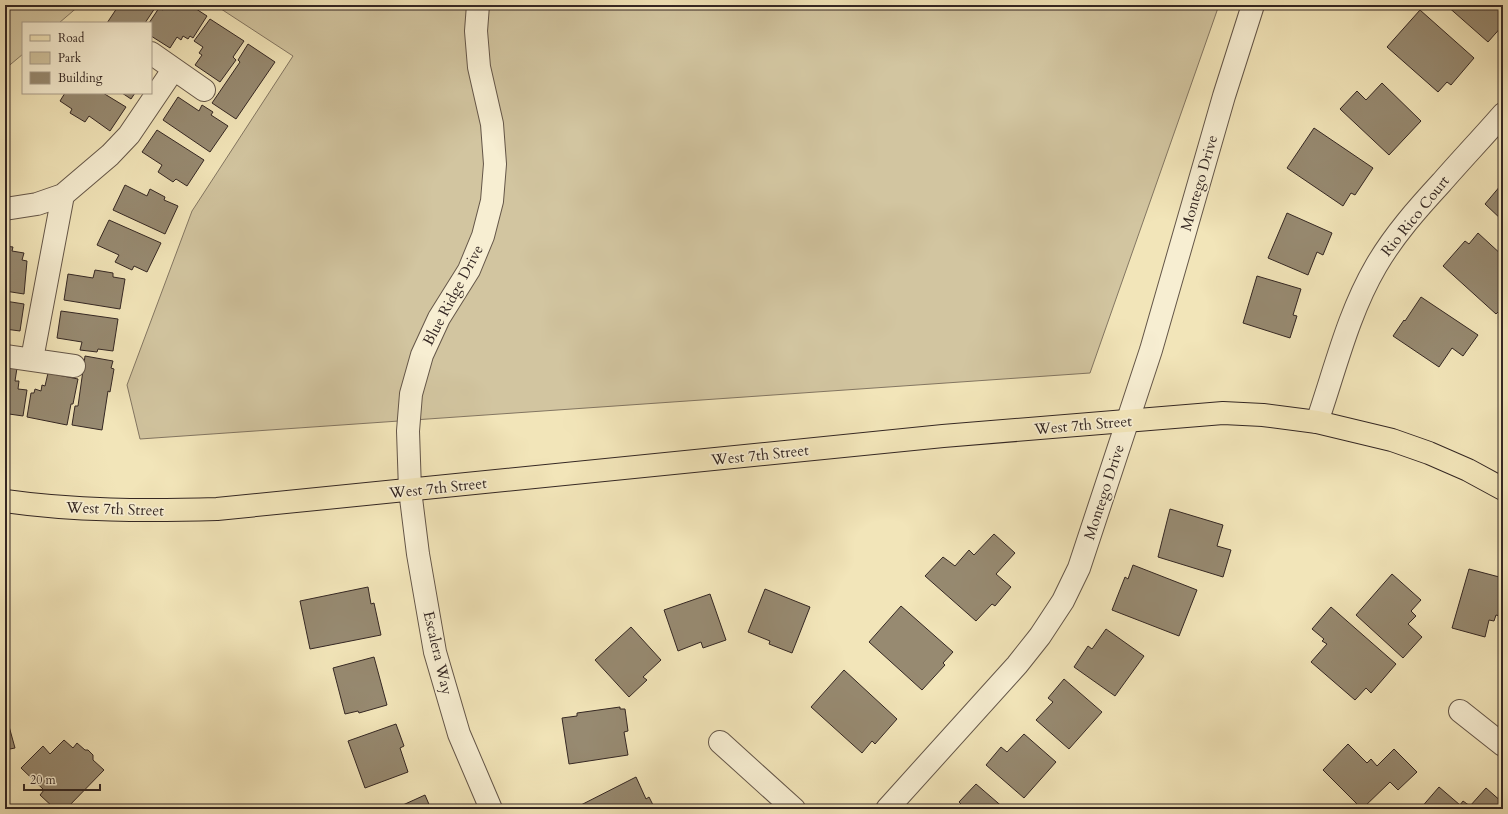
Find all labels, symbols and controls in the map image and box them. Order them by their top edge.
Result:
legend [22,22,152,94]
text: Road [58,30,85,46]
text: Park [58,50,82,66]
text: Building [58,70,103,86]
street label: Montego Drive [1176,132,1222,233]
street label: Rio Rico Court [1376,171,1454,261]
street label: Blue Ridge Drive [418,241,488,349]
street label: West 7th Street [1032,411,1133,439]
street label: West 7th Street [709,440,810,470]
street label: Montego Drive [1079,442,1129,542]
street label: West 7th Street [387,473,488,503]
street label: West 7th Street [65,497,165,521]
street label: Escalera Way [419,609,457,697]
scale bar [24,766,100,792]
text: 20 m [30,772,57,788]

